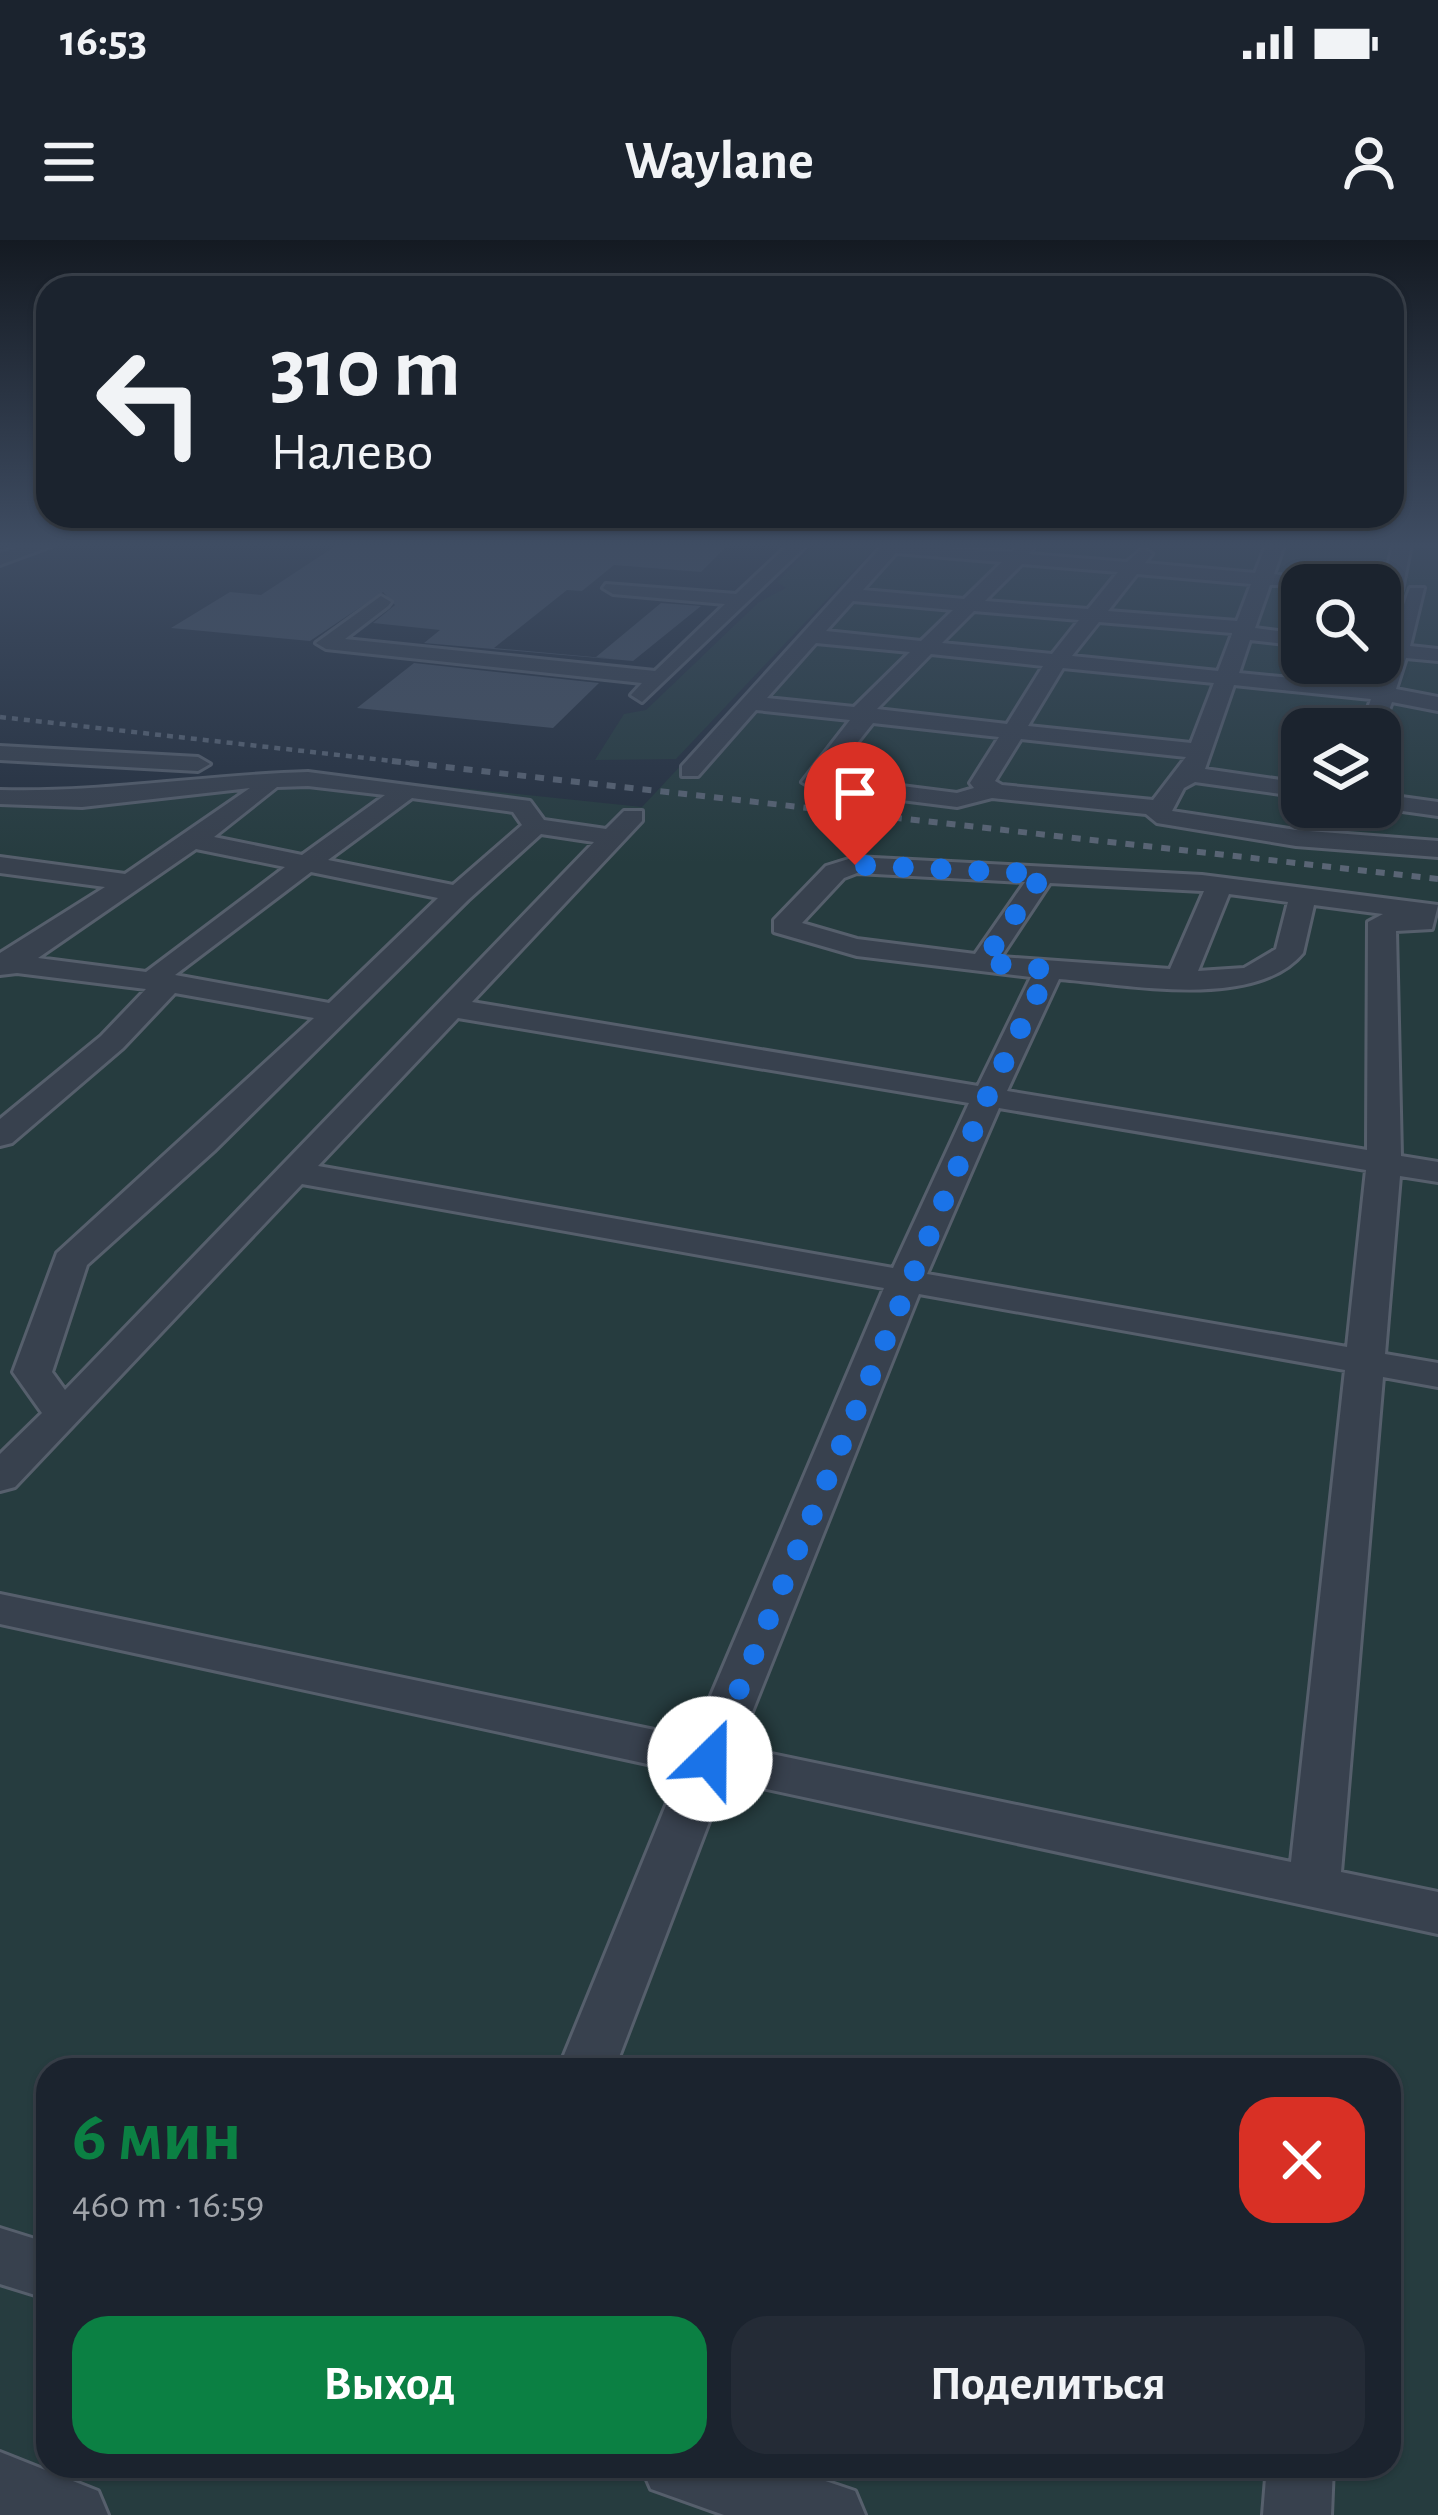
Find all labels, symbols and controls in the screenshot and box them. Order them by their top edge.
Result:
text: 16:53 [60,19,147,64]
icon: menu [36,129,102,195]
icon: person [1336,129,1402,195]
text: Waylane [624,135,814,189]
icon: left [72,324,228,480]
text: 310 m [270,328,461,412]
text: Налево [270,426,433,480]
map controls [1281,564,1401,828]
button: search [1281,564,1401,684]
button: layers [1281,708,1401,828]
pin [804,742,906,865]
icon: arrive [822,760,888,826]
position arrow [647,1696,773,1822]
button: close [1239,2097,1365,2223]
text: 6 мин [72,2101,241,2173]
text: 460 m · 16:59 [72,2186,264,2225]
button: Выход [72,2316,707,2454]
button: Поделиться [731,2316,1365,2454]

